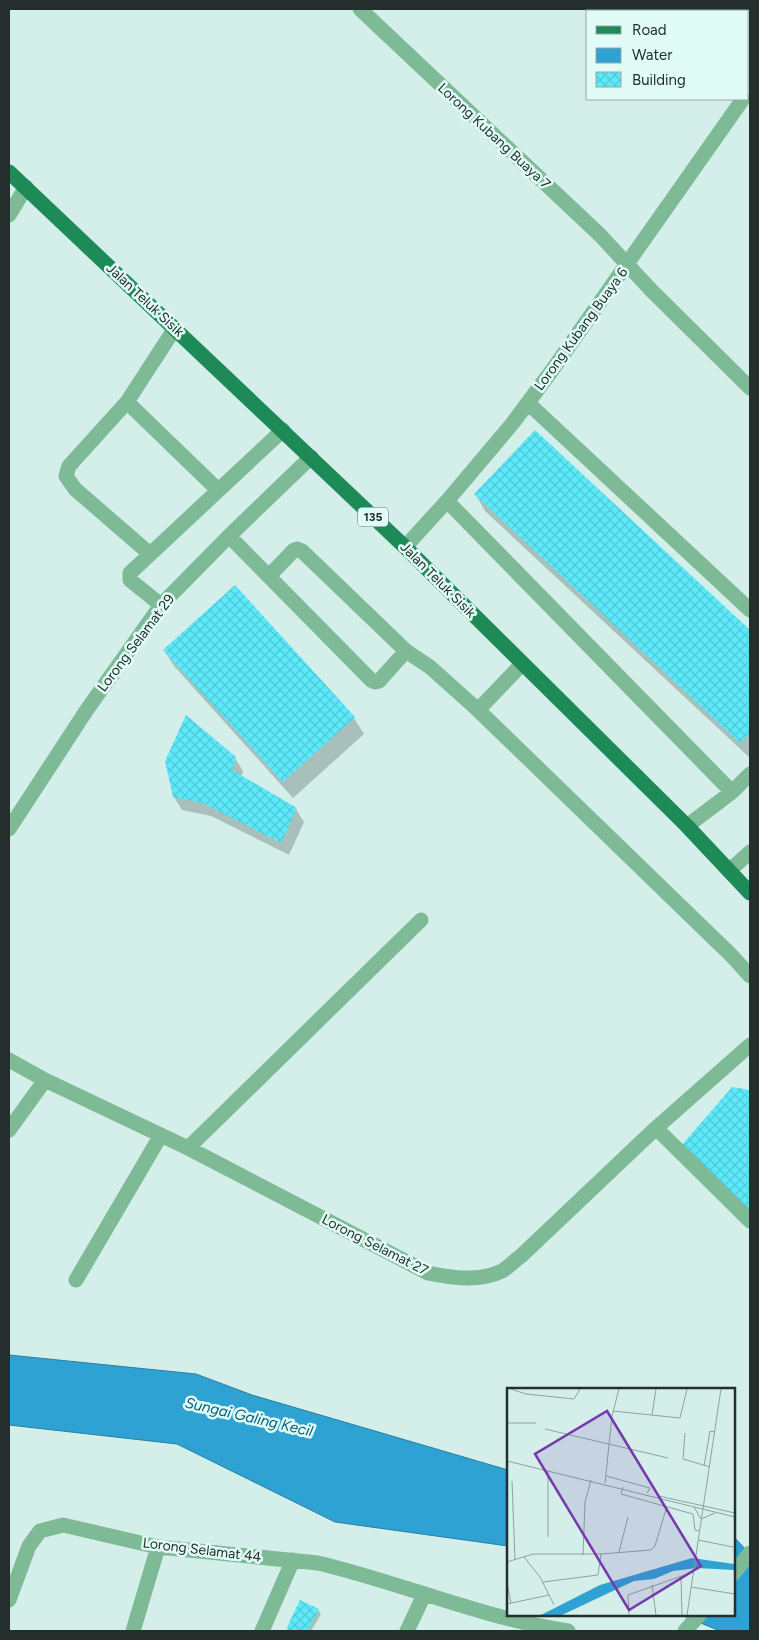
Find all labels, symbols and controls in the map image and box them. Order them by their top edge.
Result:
legend [586,10,749,100]
text: Road [632,21,667,39]
text: Water [632,46,672,64]
text: Building [632,71,686,89]
street label: Lorong Kubang Buaya 7 [434,79,554,193]
street label: Jalan Teluk Sisik [103,260,187,340]
street label: Lorong Kubang Buaya 6 [531,264,631,394]
road number: 135 [358,508,388,526]
street label: Jalan Teluk Sisik [397,539,479,621]
street label: Lorong Selamat 29 [94,591,178,695]
street label: Lorong Selamat 27 [319,1211,432,1279]
inset map [507,1388,734,1615]
water label: Sungai Galing Kecil [183,1394,315,1441]
street label: Lorong Selamat 44 [142,1534,263,1566]

